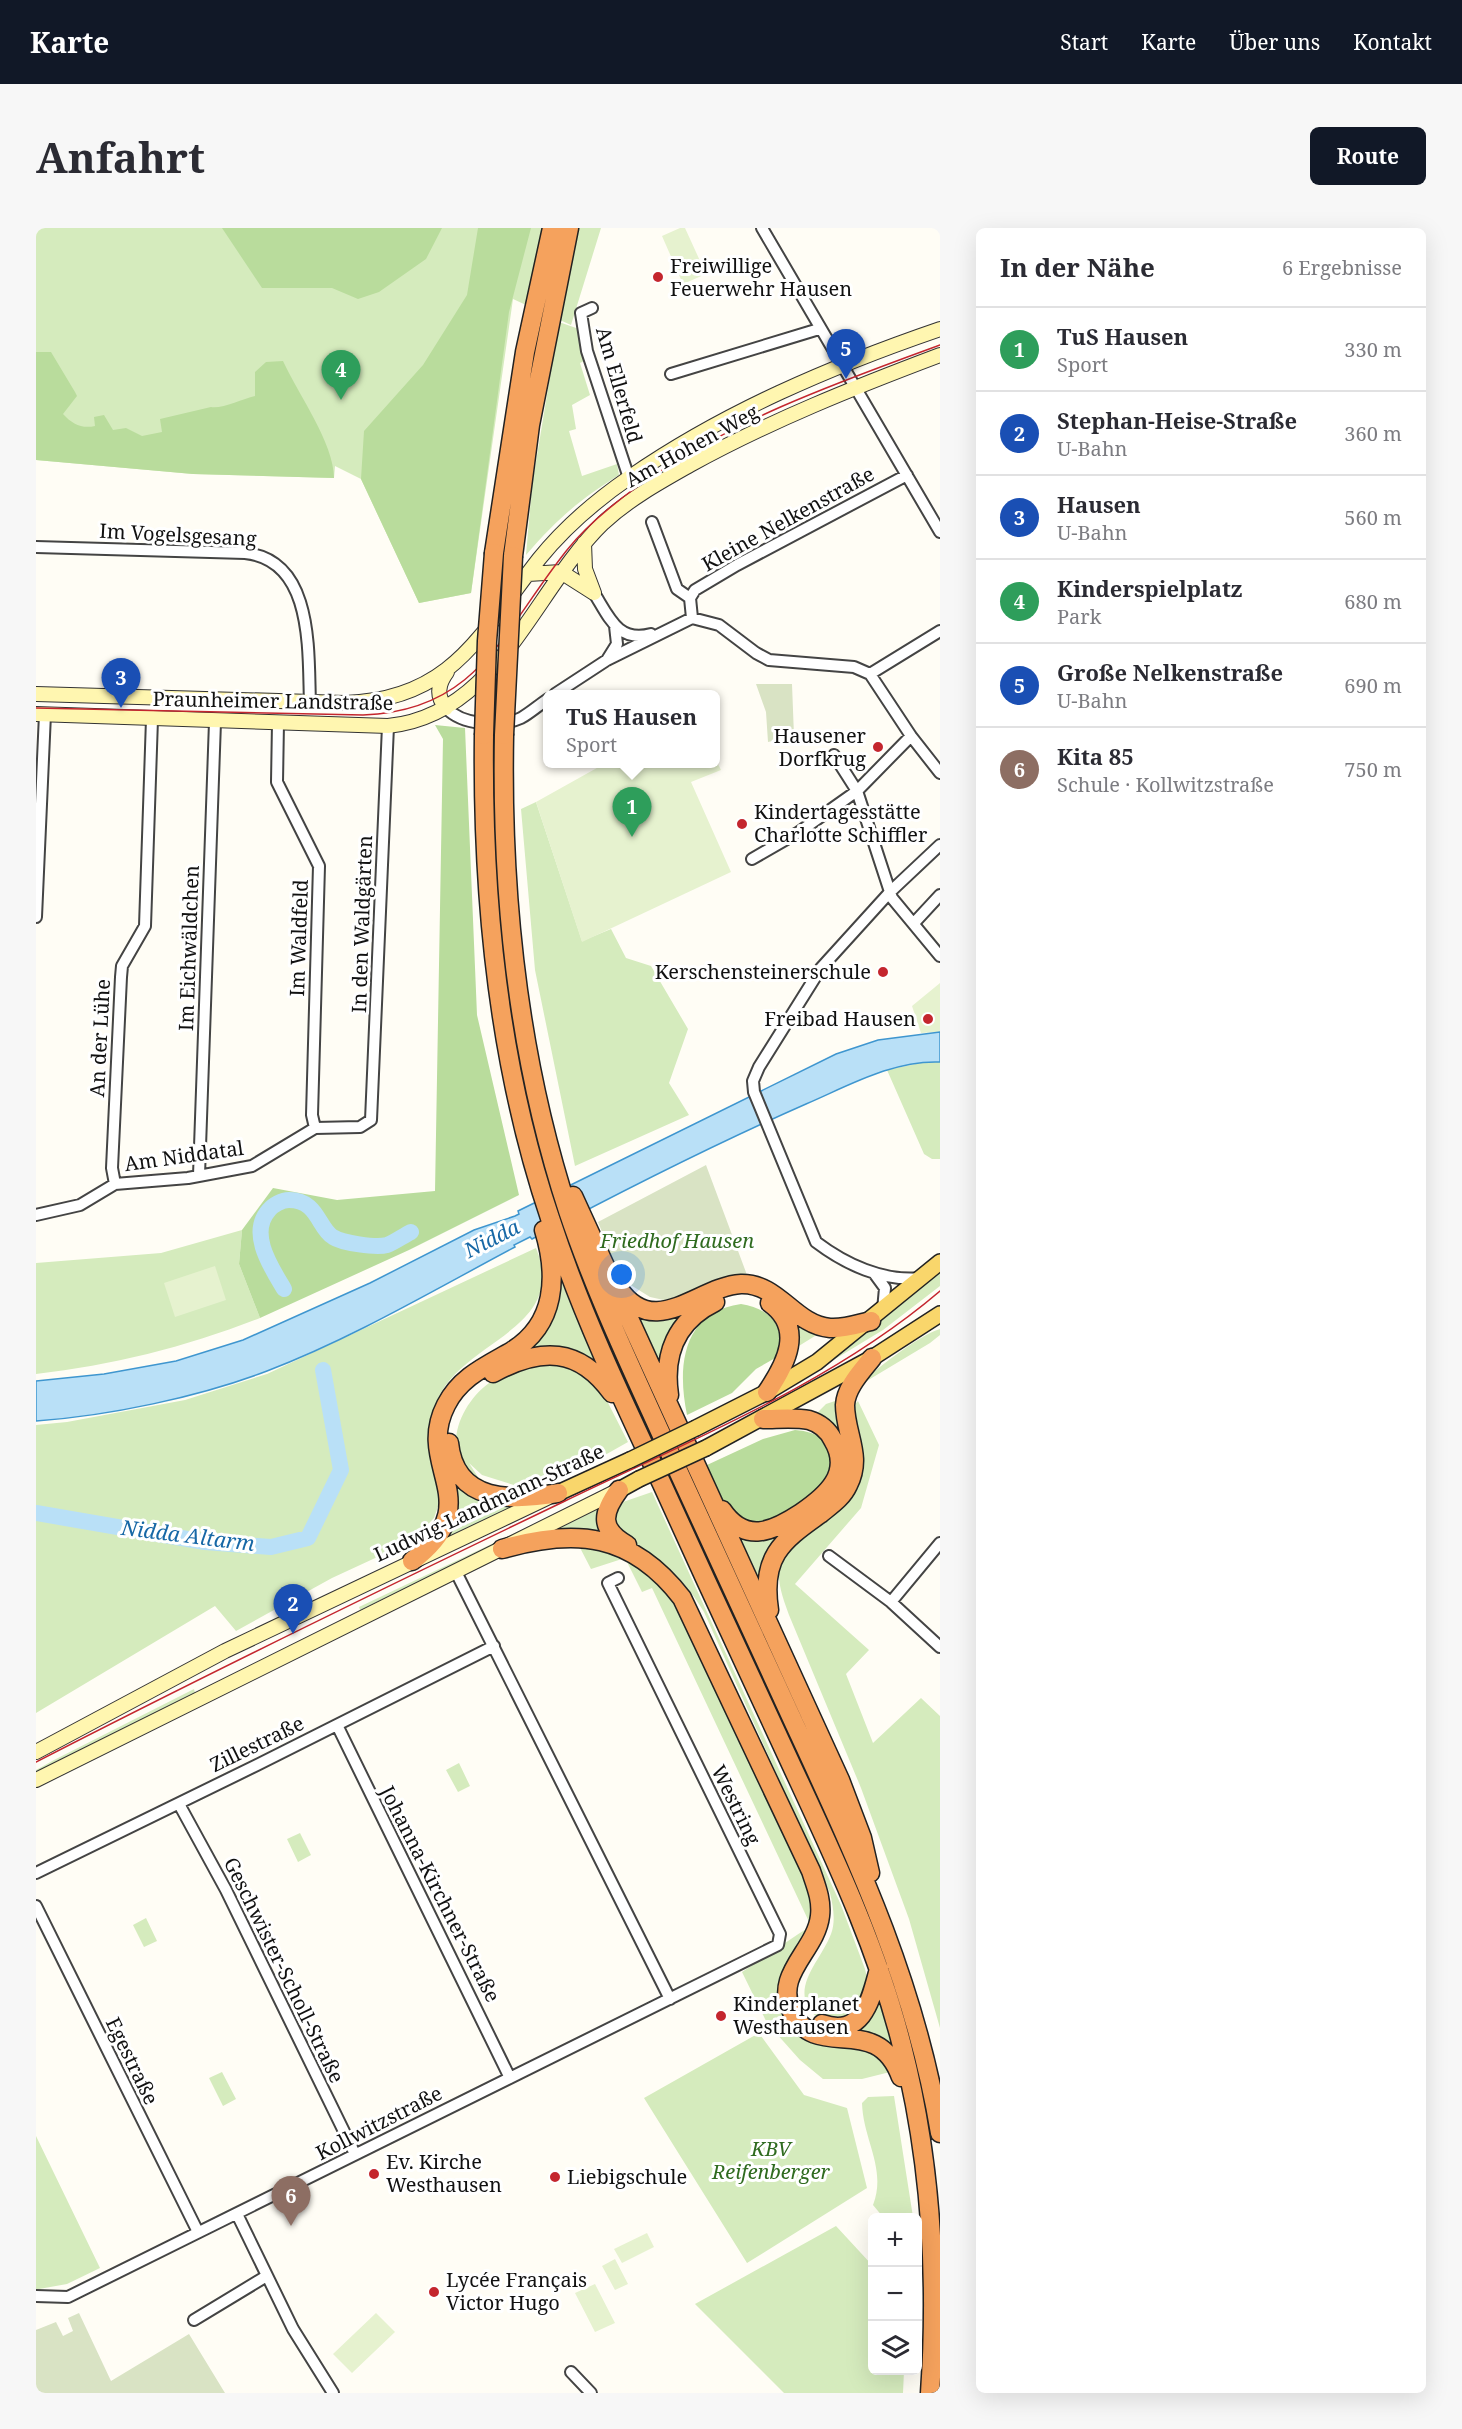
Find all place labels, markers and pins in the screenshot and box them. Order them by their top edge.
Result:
place label: Freiwillige Feuerwehr Hausen [670,252,852,302]
marker: Freiwillige Feuerwehr Hausen [651,270,665,284]
pin: 5 [826,330,866,379]
pin: 4 [322,350,360,400]
pin: 3 [102,658,140,708]
place label: Hausener Dorfkrug [773,722,867,772]
marker: Hausener Dorfkrug [871,740,885,754]
pin: 1 [612,788,652,837]
place label: Kindertagesstätte Charlotte Schiffler [754,798,928,848]
marker: Kindertagesstätte Charlotte Schiffler [735,817,749,831]
place label: Kerschensteinerschule [655,958,871,985]
marker: Kerschensteinerschule [876,965,890,979]
place label: Freibad Hausen [764,1005,916,1032]
marker: Freibad Hausen [921,1012,935,1026]
pin: 2 [274,1584,312,1634]
place label: Kinderplanet Westhausen [733,1990,859,2040]
marker: Kinderplanet Westhausen [714,2009,728,2023]
place label: Ev. Kirche Westhausen [386,2148,502,2198]
place label: Liebigschule [567,2163,687,2190]
marker: Ev. Kirche Westhausen [367,2167,381,2181]
marker: Liebigschule [548,2170,562,2184]
pin: 6 [272,2176,310,2226]
place label: Lycée Français Victor Hugo [446,2266,587,2316]
marker: Lycée Français Victor Hugo [427,2285,441,2299]

